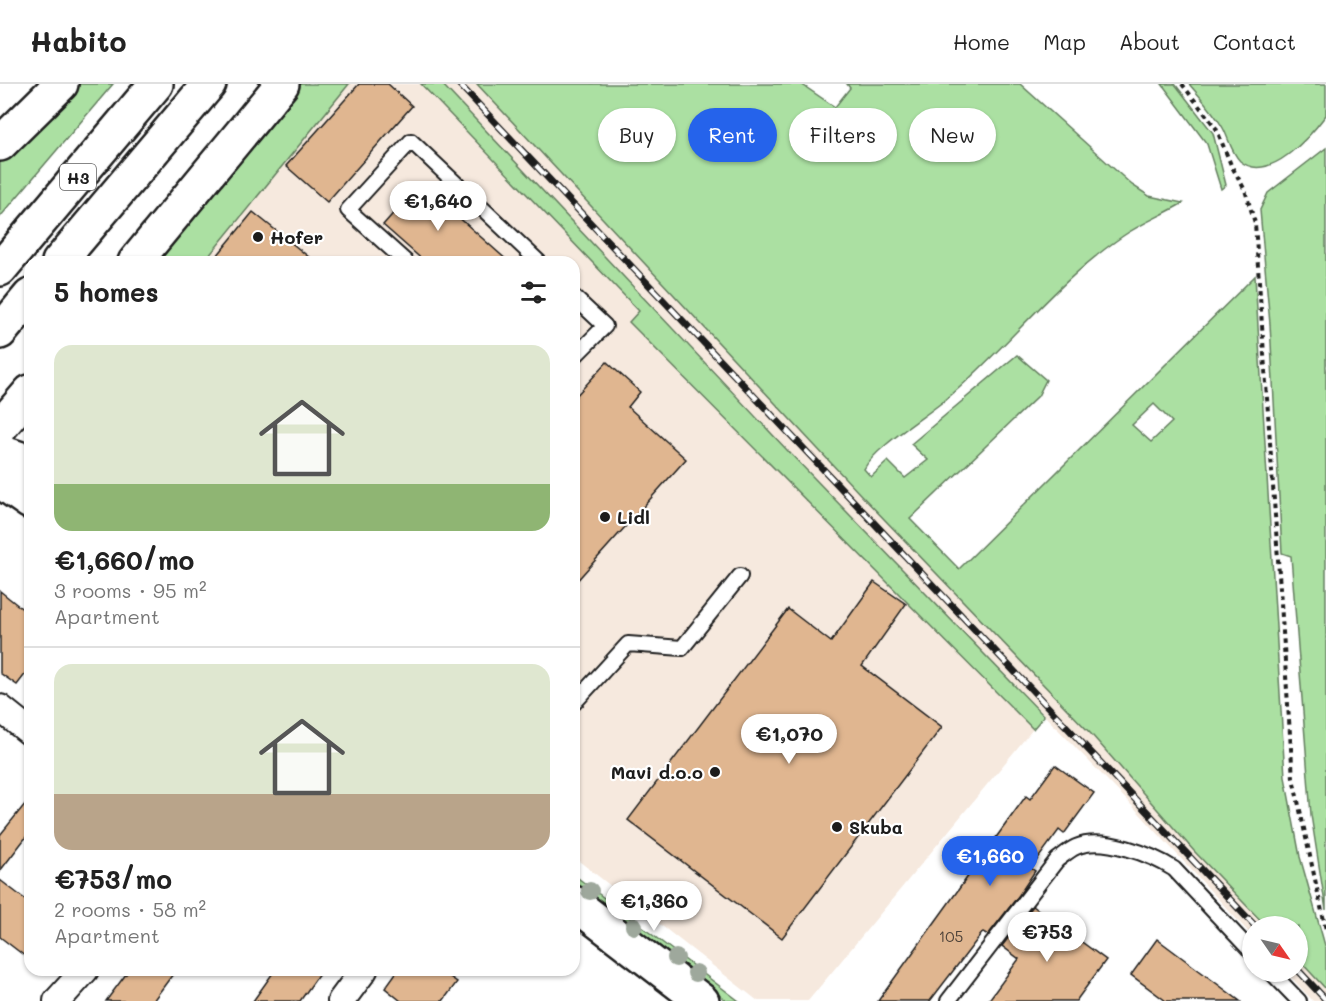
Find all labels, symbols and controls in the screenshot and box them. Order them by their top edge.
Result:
text: Habito [30,23,126,59]
text: Home [953,28,1010,55]
text: Map [1043,28,1086,55]
text: About [1119,28,1180,55]
text: Contact [1213,28,1296,55]
chip: Buy [598,108,676,162]
chip: Rent [688,108,777,162]
chip: Filters [789,108,897,162]
chip: New [909,108,996,162]
road number: H3 [60,164,96,190]
pin: €1,640 [389,181,487,232]
text: €1,640 [404,187,472,213]
place label: Hofer [270,225,323,249]
marker: Hofer [251,230,265,244]
text: 5 homes [54,275,159,309]
icon: filters [517,276,550,309]
icon: home [248,384,356,492]
place label: Lidl [617,505,650,529]
marker: Lidl [598,510,612,524]
text: €1,660/mo [54,543,194,577]
text: 3 rooms · 95 m² [54,577,206,603]
text: Apartment [54,603,160,629]
icon: home [248,703,356,811]
pin: €1,070 [740,714,838,765]
text: €1,070 [755,720,823,746]
place label: Mavi d.o.o [611,760,703,784]
marker: Mavi d.o.o [708,765,722,779]
place label: Skuba [849,815,903,839]
marker: Skuba [830,820,844,834]
pin: €1,660 [941,836,1039,887]
text: €1,660 [956,842,1024,868]
text: €753/mo [54,862,172,896]
pin: €1,360 [605,881,703,932]
text: €1,360 [620,887,688,913]
text: 2 rooms · 58 m² [54,896,206,922]
pin: €753 [1011,912,1083,963]
north arrow [1242,916,1308,982]
map controls [1242,916,1308,982]
text: €753 [1021,918,1073,944]
text: Apartment [54,922,160,948]
house number: 105 [939,926,963,946]

